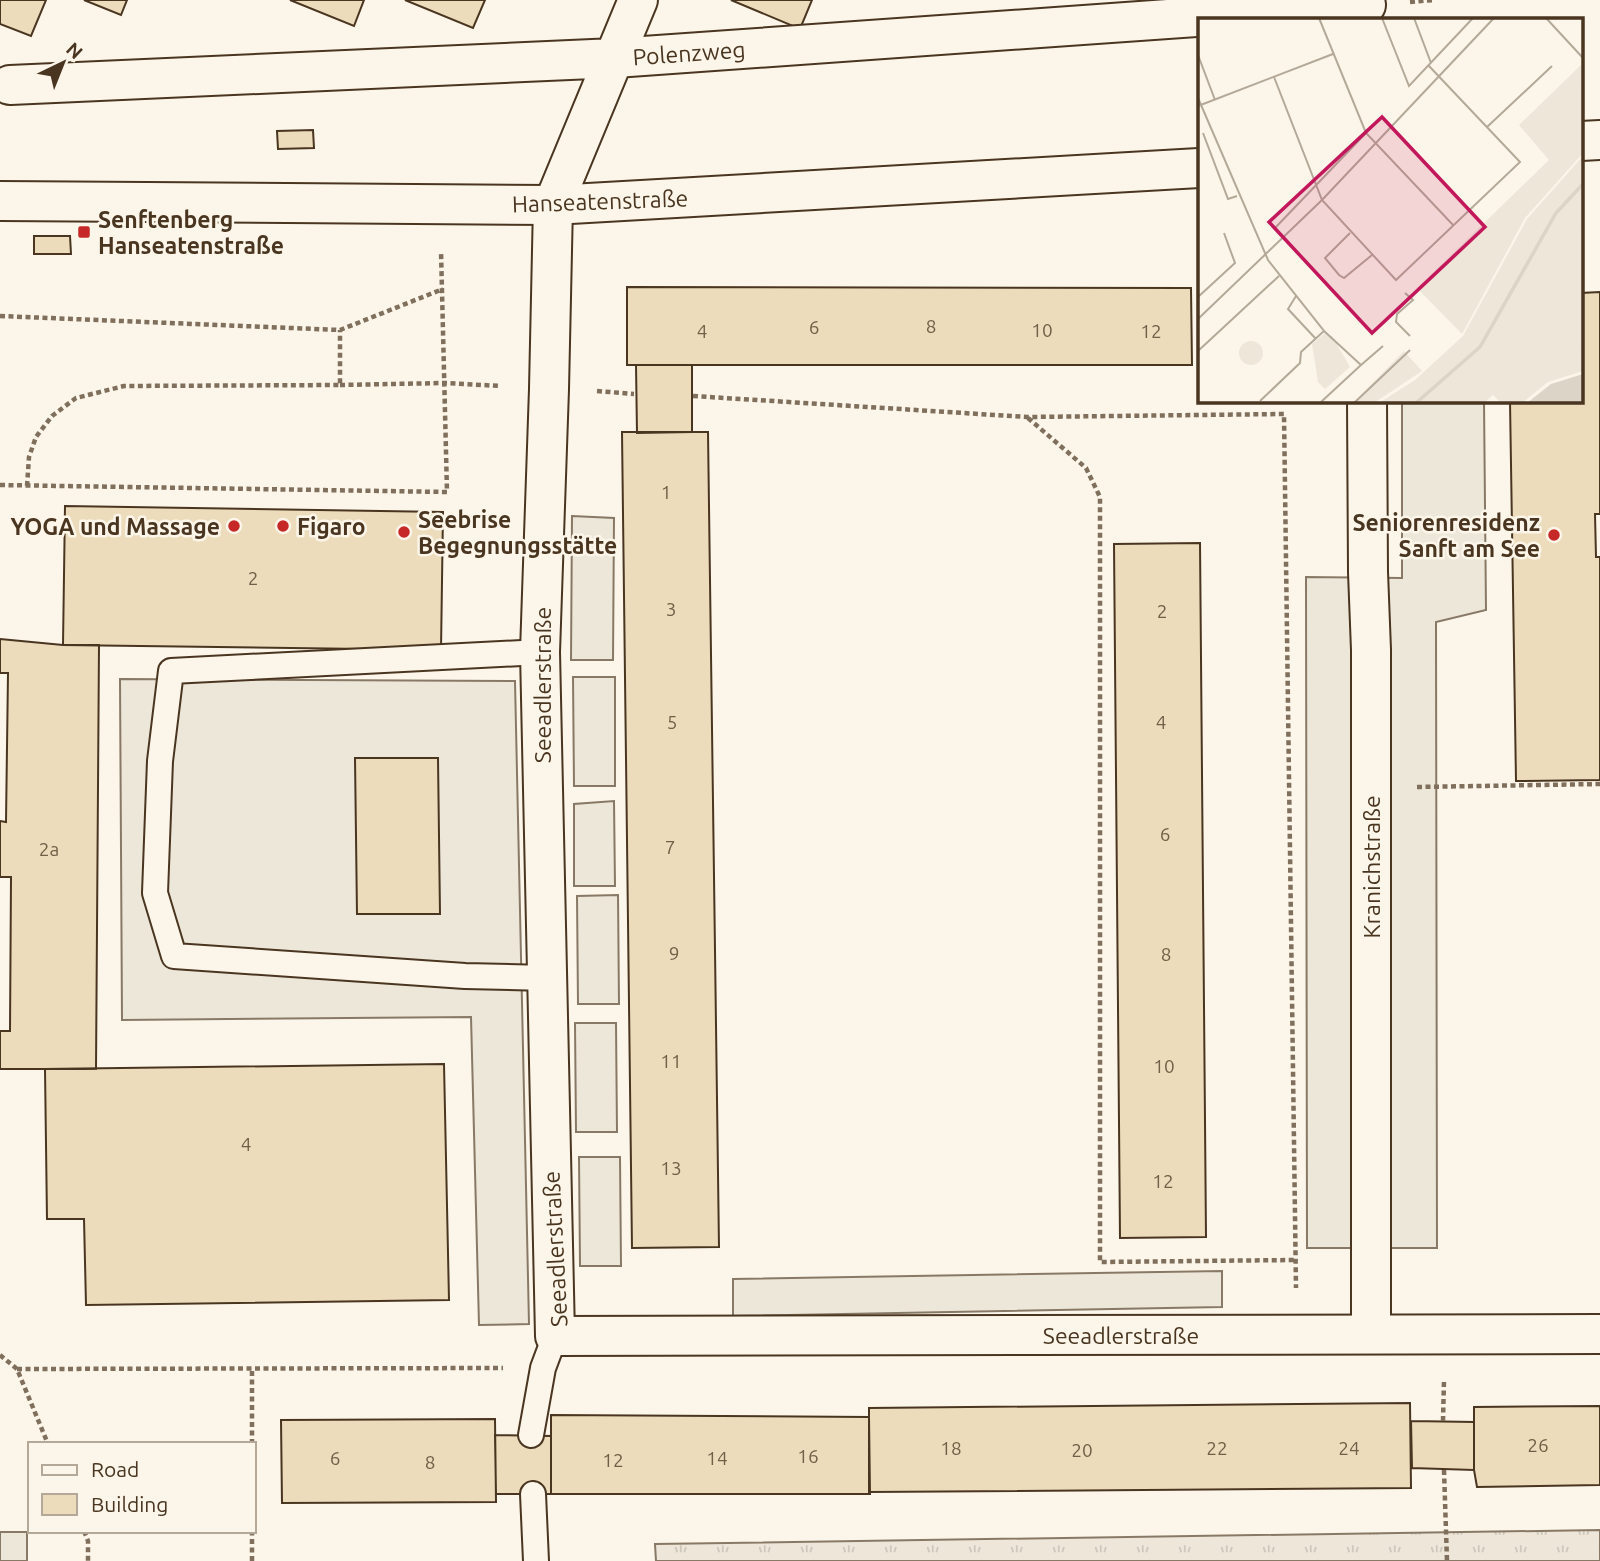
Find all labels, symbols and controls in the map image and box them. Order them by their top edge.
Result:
inset map [1198,18,1582,402]
north arrow [28,28,98,98]
street label: Polenzweg [632,37,746,69]
text: N [62,38,87,63]
street label: Hanseatenstraße [511,185,689,217]
place label: Senftenberg Hanseatenstraße [98,207,284,258]
marker: Senftenberg Hanseatenstraße [76,224,92,240]
house number: 8 [926,315,936,337]
house number: 6 [809,316,819,338]
house number: 10 [1031,319,1053,341]
house number: 4 [697,320,707,342]
house number: 12 [1140,320,1162,342]
house number: 1 [661,481,671,503]
place label: Seebrise Begegnungsstätte [418,507,617,558]
place label: Seniorenresidenz Sanft am See [1352,510,1540,561]
place label: YOGA und Massage [10,514,220,539]
place label: Figaro [297,514,365,539]
marker: YOGA und Massage [226,518,242,534]
marker: Figaro [275,518,291,534]
marker: Seebrise Begegnungsstätte [396,524,412,540]
marker: Seniorenresidenz Sanft am See [1546,527,1562,543]
house number: 2 [248,567,258,589]
house number: 3 [666,598,676,620]
house number: 2 [1157,600,1167,622]
street label: Seeadlerstraße [530,607,555,763]
house number: 5 [667,711,677,733]
house number: 4 [1156,711,1166,733]
street label: Kranichstraße [1359,795,1384,939]
house number: 6 [1160,823,1170,845]
house number: 7 [665,836,675,858]
house number: 2a [39,838,59,860]
house number: 9 [669,942,679,964]
house number: 8 [1161,943,1171,965]
house number: 11 [660,1050,682,1072]
house number: 10 [1153,1055,1175,1077]
house number: 4 [241,1133,251,1155]
house number: 13 [660,1157,682,1179]
street label: Seeadlerstraße [538,1170,572,1328]
house number: 12 [1152,1170,1174,1192]
street label: Seeadlerstraße [1043,1323,1199,1348]
house number: 26 [1527,1434,1549,1456]
house number: 18 [940,1437,962,1459]
house number: 22 [1206,1437,1228,1459]
house number: 24 [1338,1437,1360,1459]
house number: 20 [1071,1439,1093,1461]
legend [28,1442,256,1533]
house number: 16 [797,1445,819,1467]
house number: 6 [330,1447,340,1469]
house number: 14 [706,1447,728,1469]
house number: 12 [602,1449,624,1471]
house number: 8 [425,1451,435,1473]
text: Road [91,1457,139,1481]
text: Building [91,1492,168,1516]

